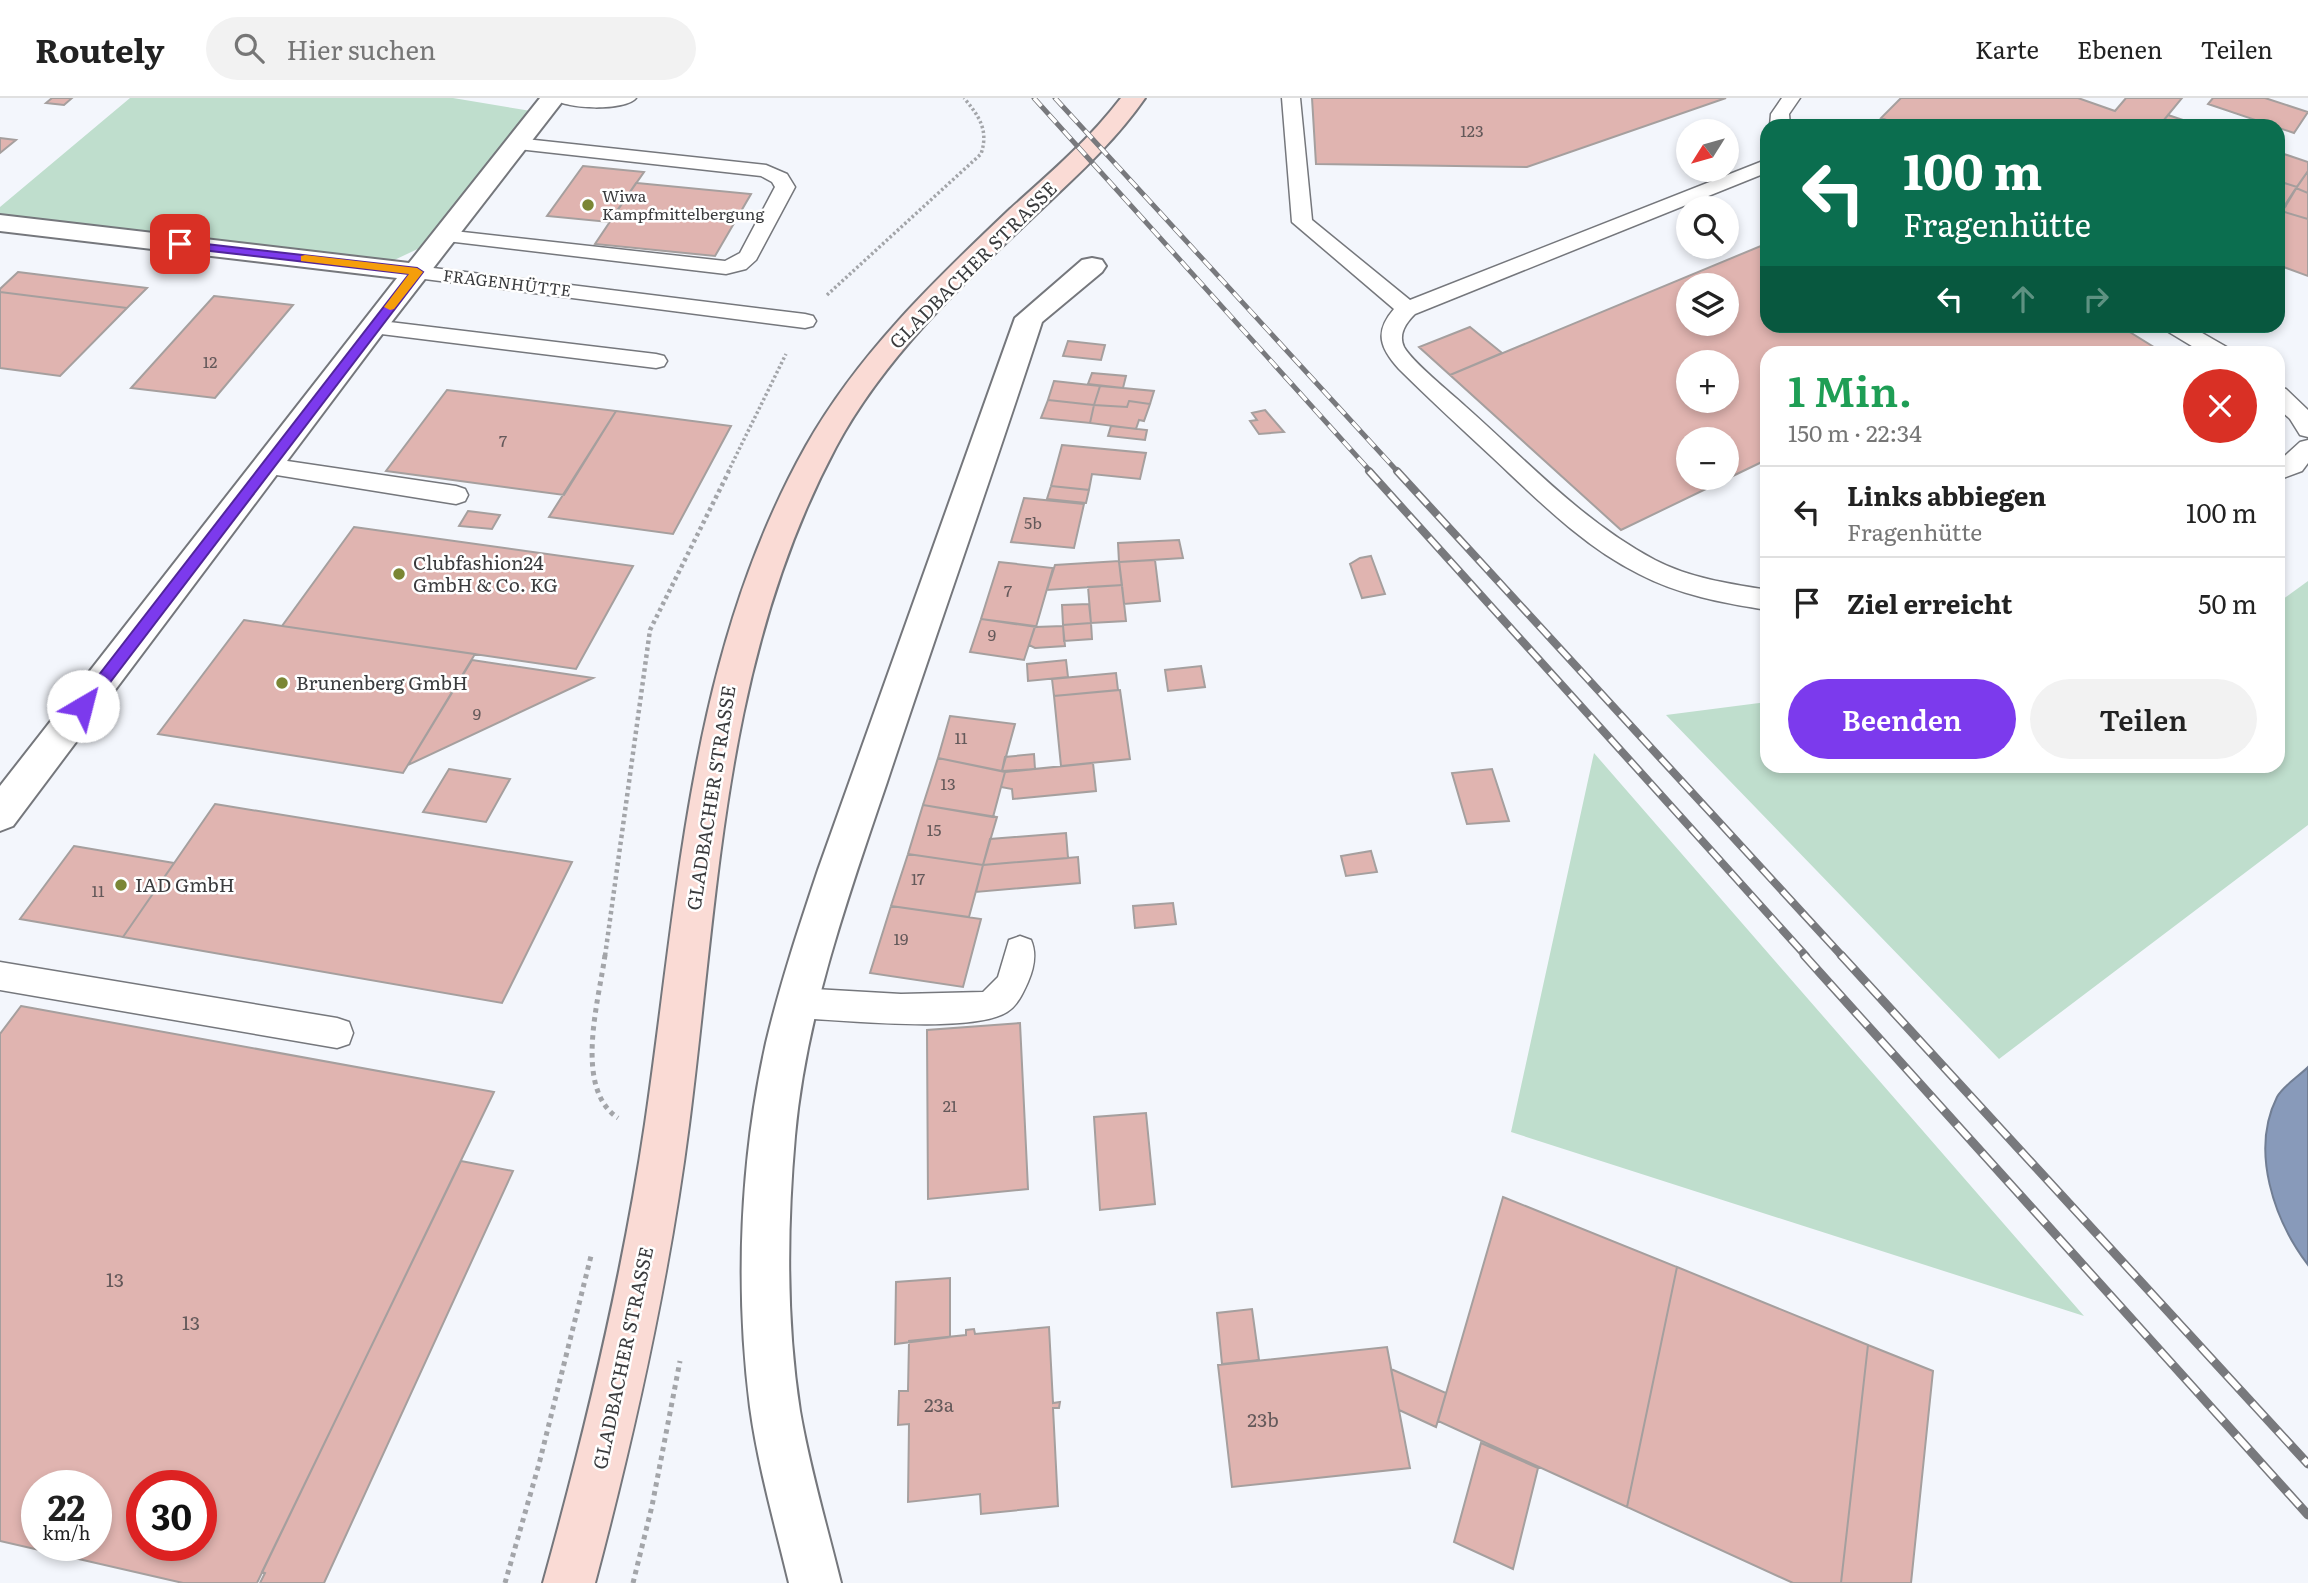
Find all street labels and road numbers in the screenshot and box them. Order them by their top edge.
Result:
street label: GLADBACHER STRASSE [882,174,1063,355]
street label: FRAGENHÜTTE [442,262,572,302]
street label: GLADBACHER STRASSE [678,683,742,912]
street label: GLADBACHER STRASSE [585,1244,659,1472]

